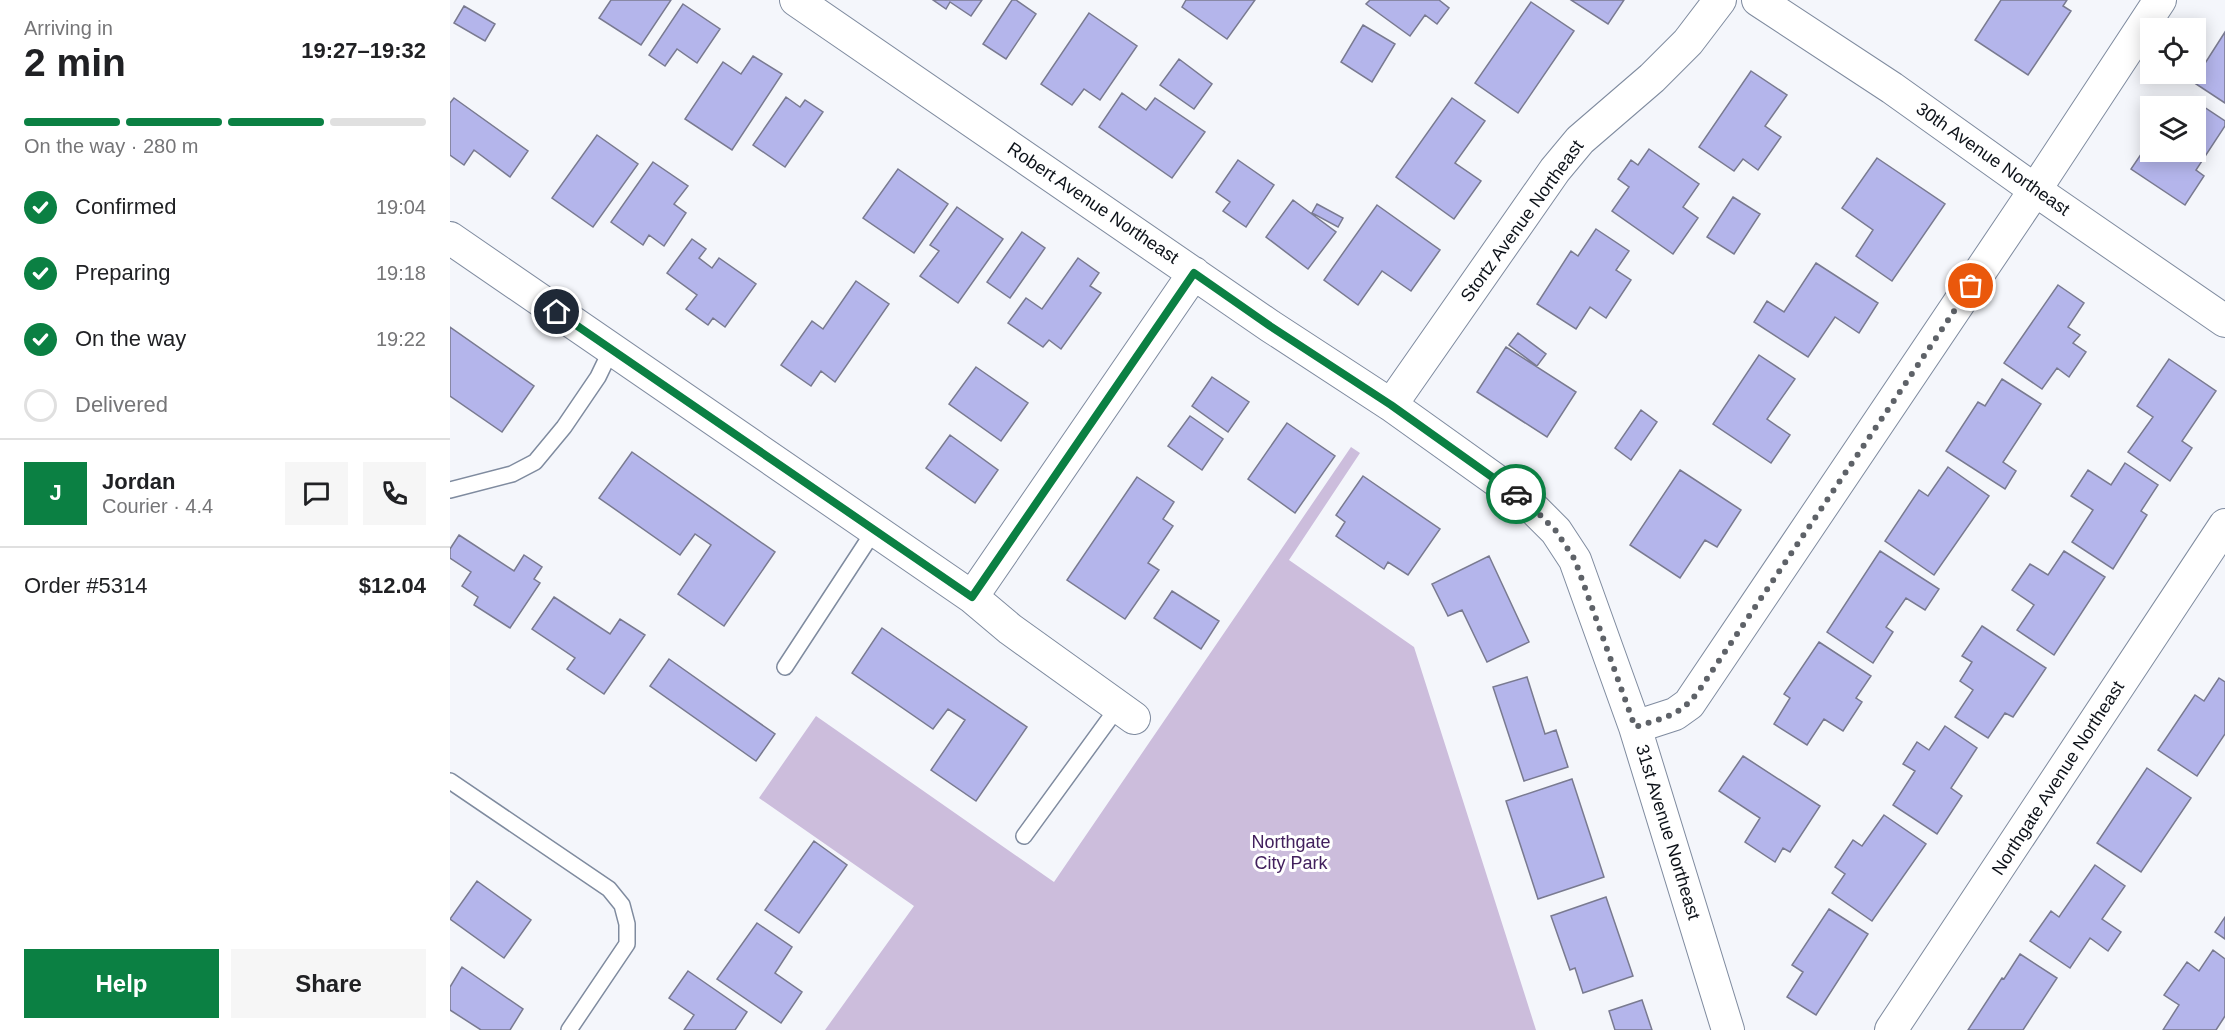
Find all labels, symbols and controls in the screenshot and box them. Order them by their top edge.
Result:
text: Arriving in [24,17,113,39]
map controls [2140,18,2206,162]
button: locate [2140,18,2206,84]
text: 19:27–19:32 [301,38,426,63]
text: 2 min [24,41,126,84]
button: layers [2140,96,2206,162]
street label: 30th Avenue Northeast [1912,98,2074,220]
text: On the way · 280 m [24,135,199,157]
street label: Stortz Avenue Northeast [1457,136,1587,306]
street label: Robert Avenue Northeast [1004,138,1182,268]
icon: check [24,191,57,224]
text: Confirmed [75,194,176,219]
text: 19:04 [376,196,426,218]
icon: check [24,257,57,290]
text: Preparing [75,260,170,285]
pin [1945,260,1996,311]
text: 19:18 [376,262,426,284]
icon: bag [1954,269,1987,302]
pin [531,286,582,337]
icon: home [540,295,573,328]
icon: check [24,323,57,356]
text: On the way [75,326,186,351]
text: 19:22 [376,328,426,350]
text: Delivered [75,392,168,417]
button: chat [285,462,348,525]
button: phone [363,462,426,525]
courier [1486,464,1546,524]
text: Jordan [102,469,175,494]
icon: car [1500,478,1533,511]
text: J [49,480,62,505]
text: Courier · 4.4 [102,495,213,517]
text: Order #5314 [24,573,148,598]
text: $12.04 [359,573,426,598]
street label: Northgate Avenue Northeast [1988,677,2128,879]
street label: 31st Avenue Northeast [1632,742,1704,922]
park label: Northgate City Park [1251,832,1331,873]
button: Help [24,949,219,1018]
button: Share [231,949,426,1018]

